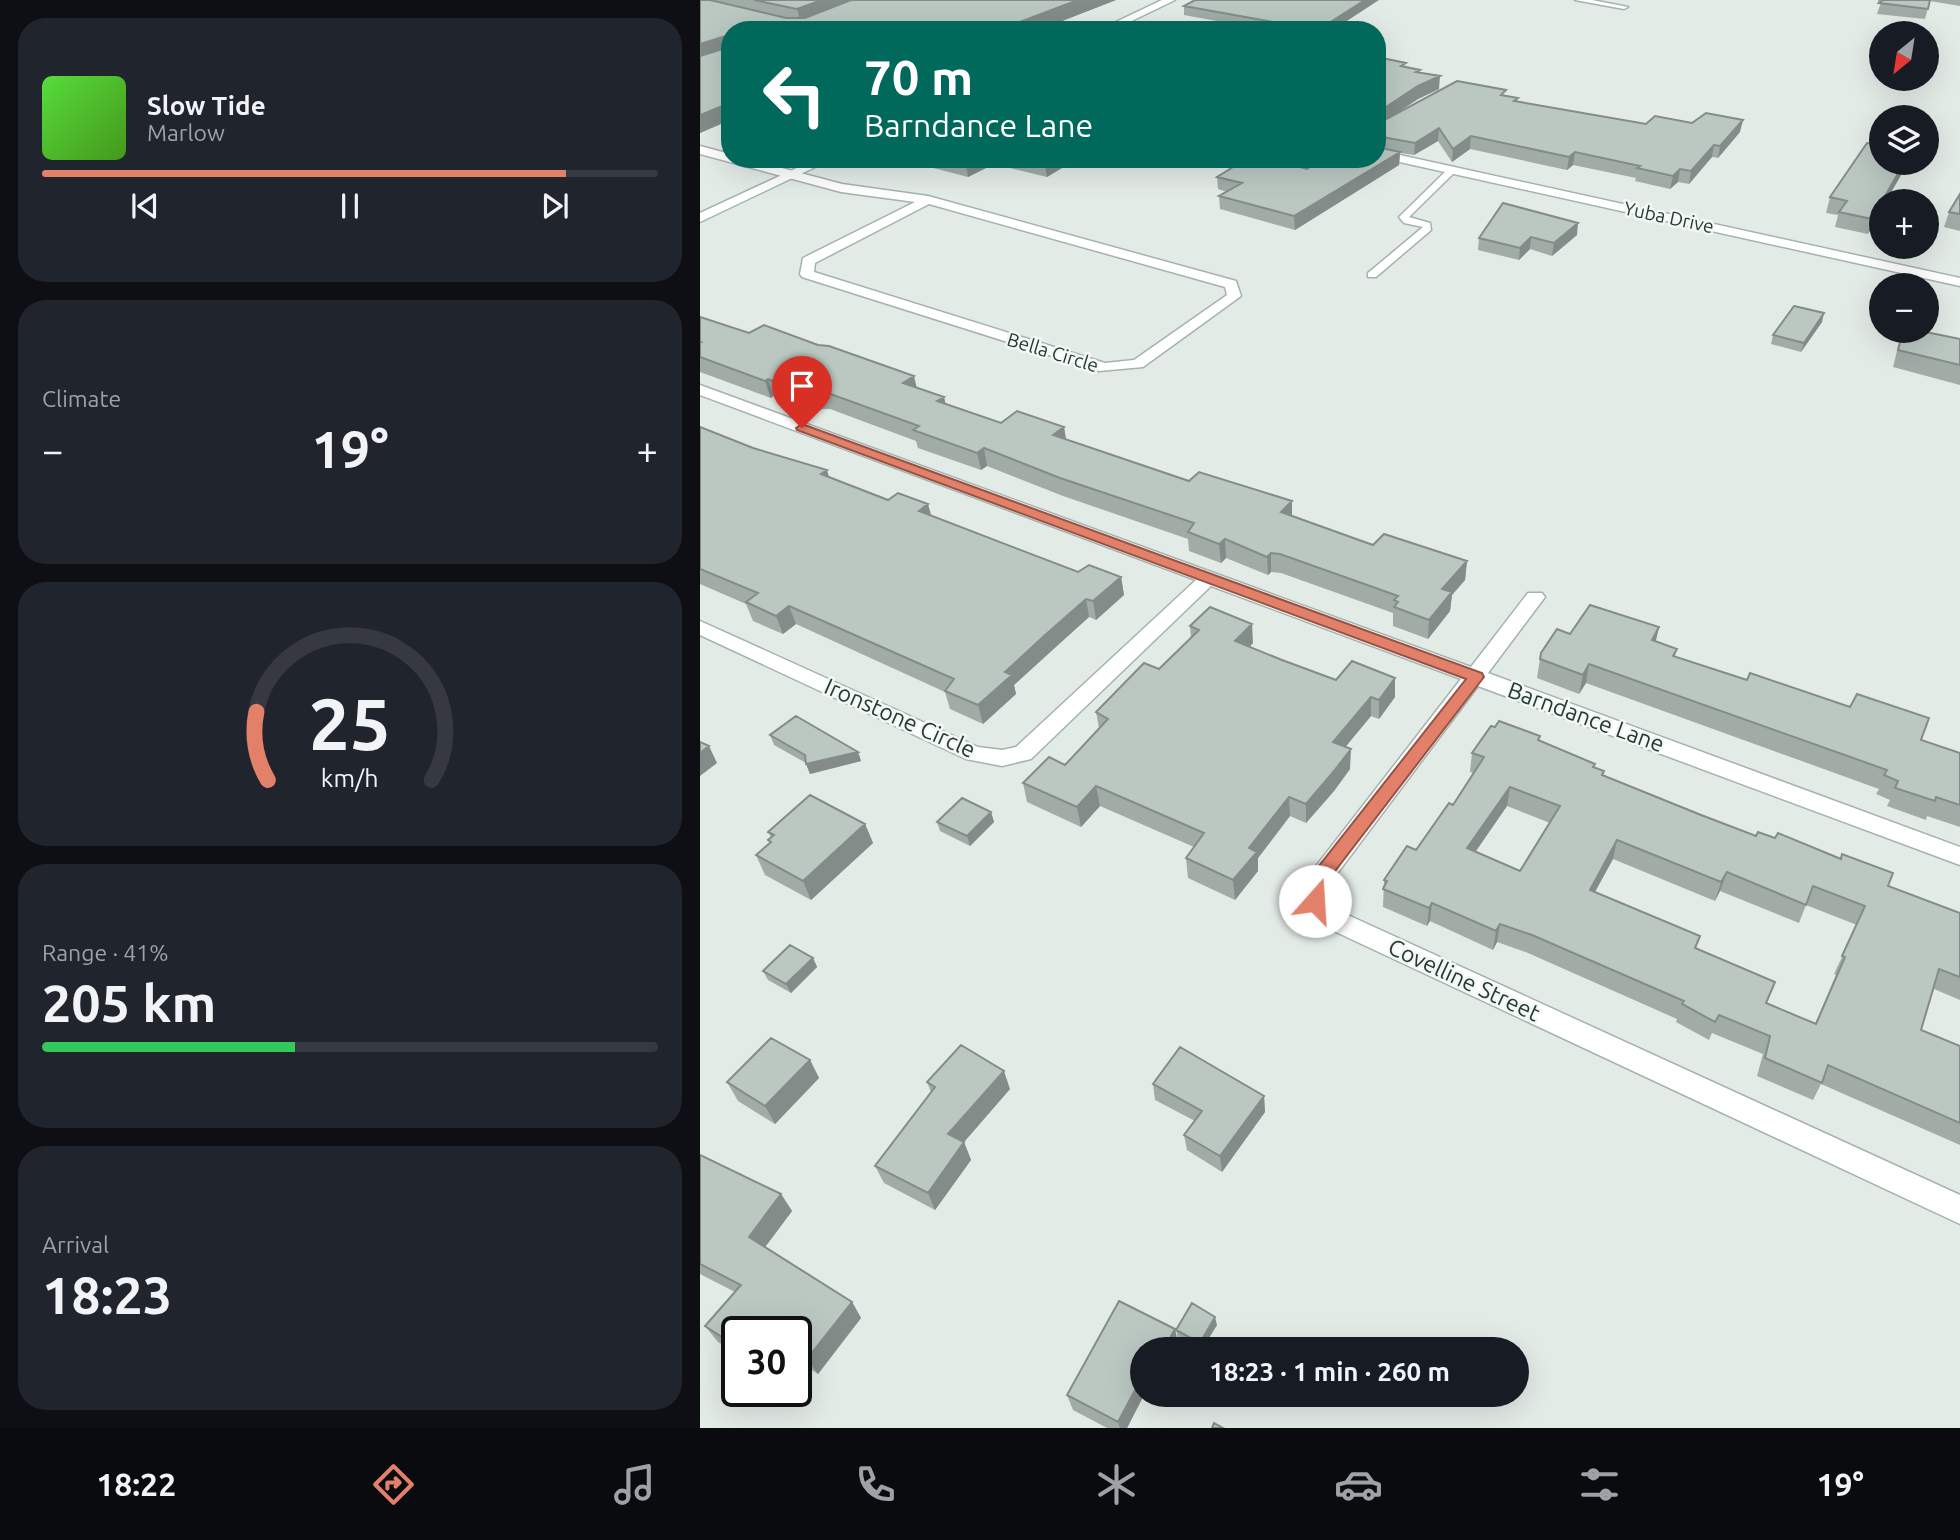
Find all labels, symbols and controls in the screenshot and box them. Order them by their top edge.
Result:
north arrow [1869,21,1939,91]
map controls [1869,21,1939,343]
icon: left [749,49,840,140]
text: 70 m [864,49,973,104]
text: Slow Tide [147,91,266,120]
button: layers [1869,105,1939,175]
text: Barndance Lane [864,107,1093,143]
text: Marlow [147,120,225,145]
icon: previous [126,187,164,225]
icon: pause [331,187,369,225]
icon: next [536,187,574,225]
button: + [1869,189,1939,259]
street label: Yuba Drive [1622,197,1716,237]
button: − [1869,273,1939,343]
street label: Bella Circle [1005,328,1101,376]
pin [772,356,832,428]
icon: arrive [783,367,821,405]
text: Climate [42,386,121,411]
text: 19° [311,420,389,478]
text: − [42,429,63,471]
text: + [637,429,658,471]
street label: Ironstone Circle [821,673,980,762]
street label: Barndance Lane [1505,677,1668,756]
text: 25 [309,682,391,764]
text: km/h [321,764,379,792]
position arrow [1278,864,1352,938]
street label: Covelline Street [1384,933,1544,1026]
text: Range · 41% [42,940,169,965]
text: 205 km [42,974,216,1032]
text: Arrival [42,1232,109,1257]
text: 18:23 [42,1266,172,1324]
speed limit sign: 30 [721,1316,812,1407]
text: 18:23 · 1 min · 260 m [1209,1357,1450,1386]
icon: directions [369,1460,418,1509]
icon: music [610,1460,659,1509]
icon: phone [851,1460,900,1509]
icon: climate [1092,1460,1141,1509]
icon: car [1334,1460,1383,1509]
icon: filters [1575,1460,1624,1509]
text: 18:22 [96,1466,176,1502]
text: 19° [1816,1466,1864,1502]

